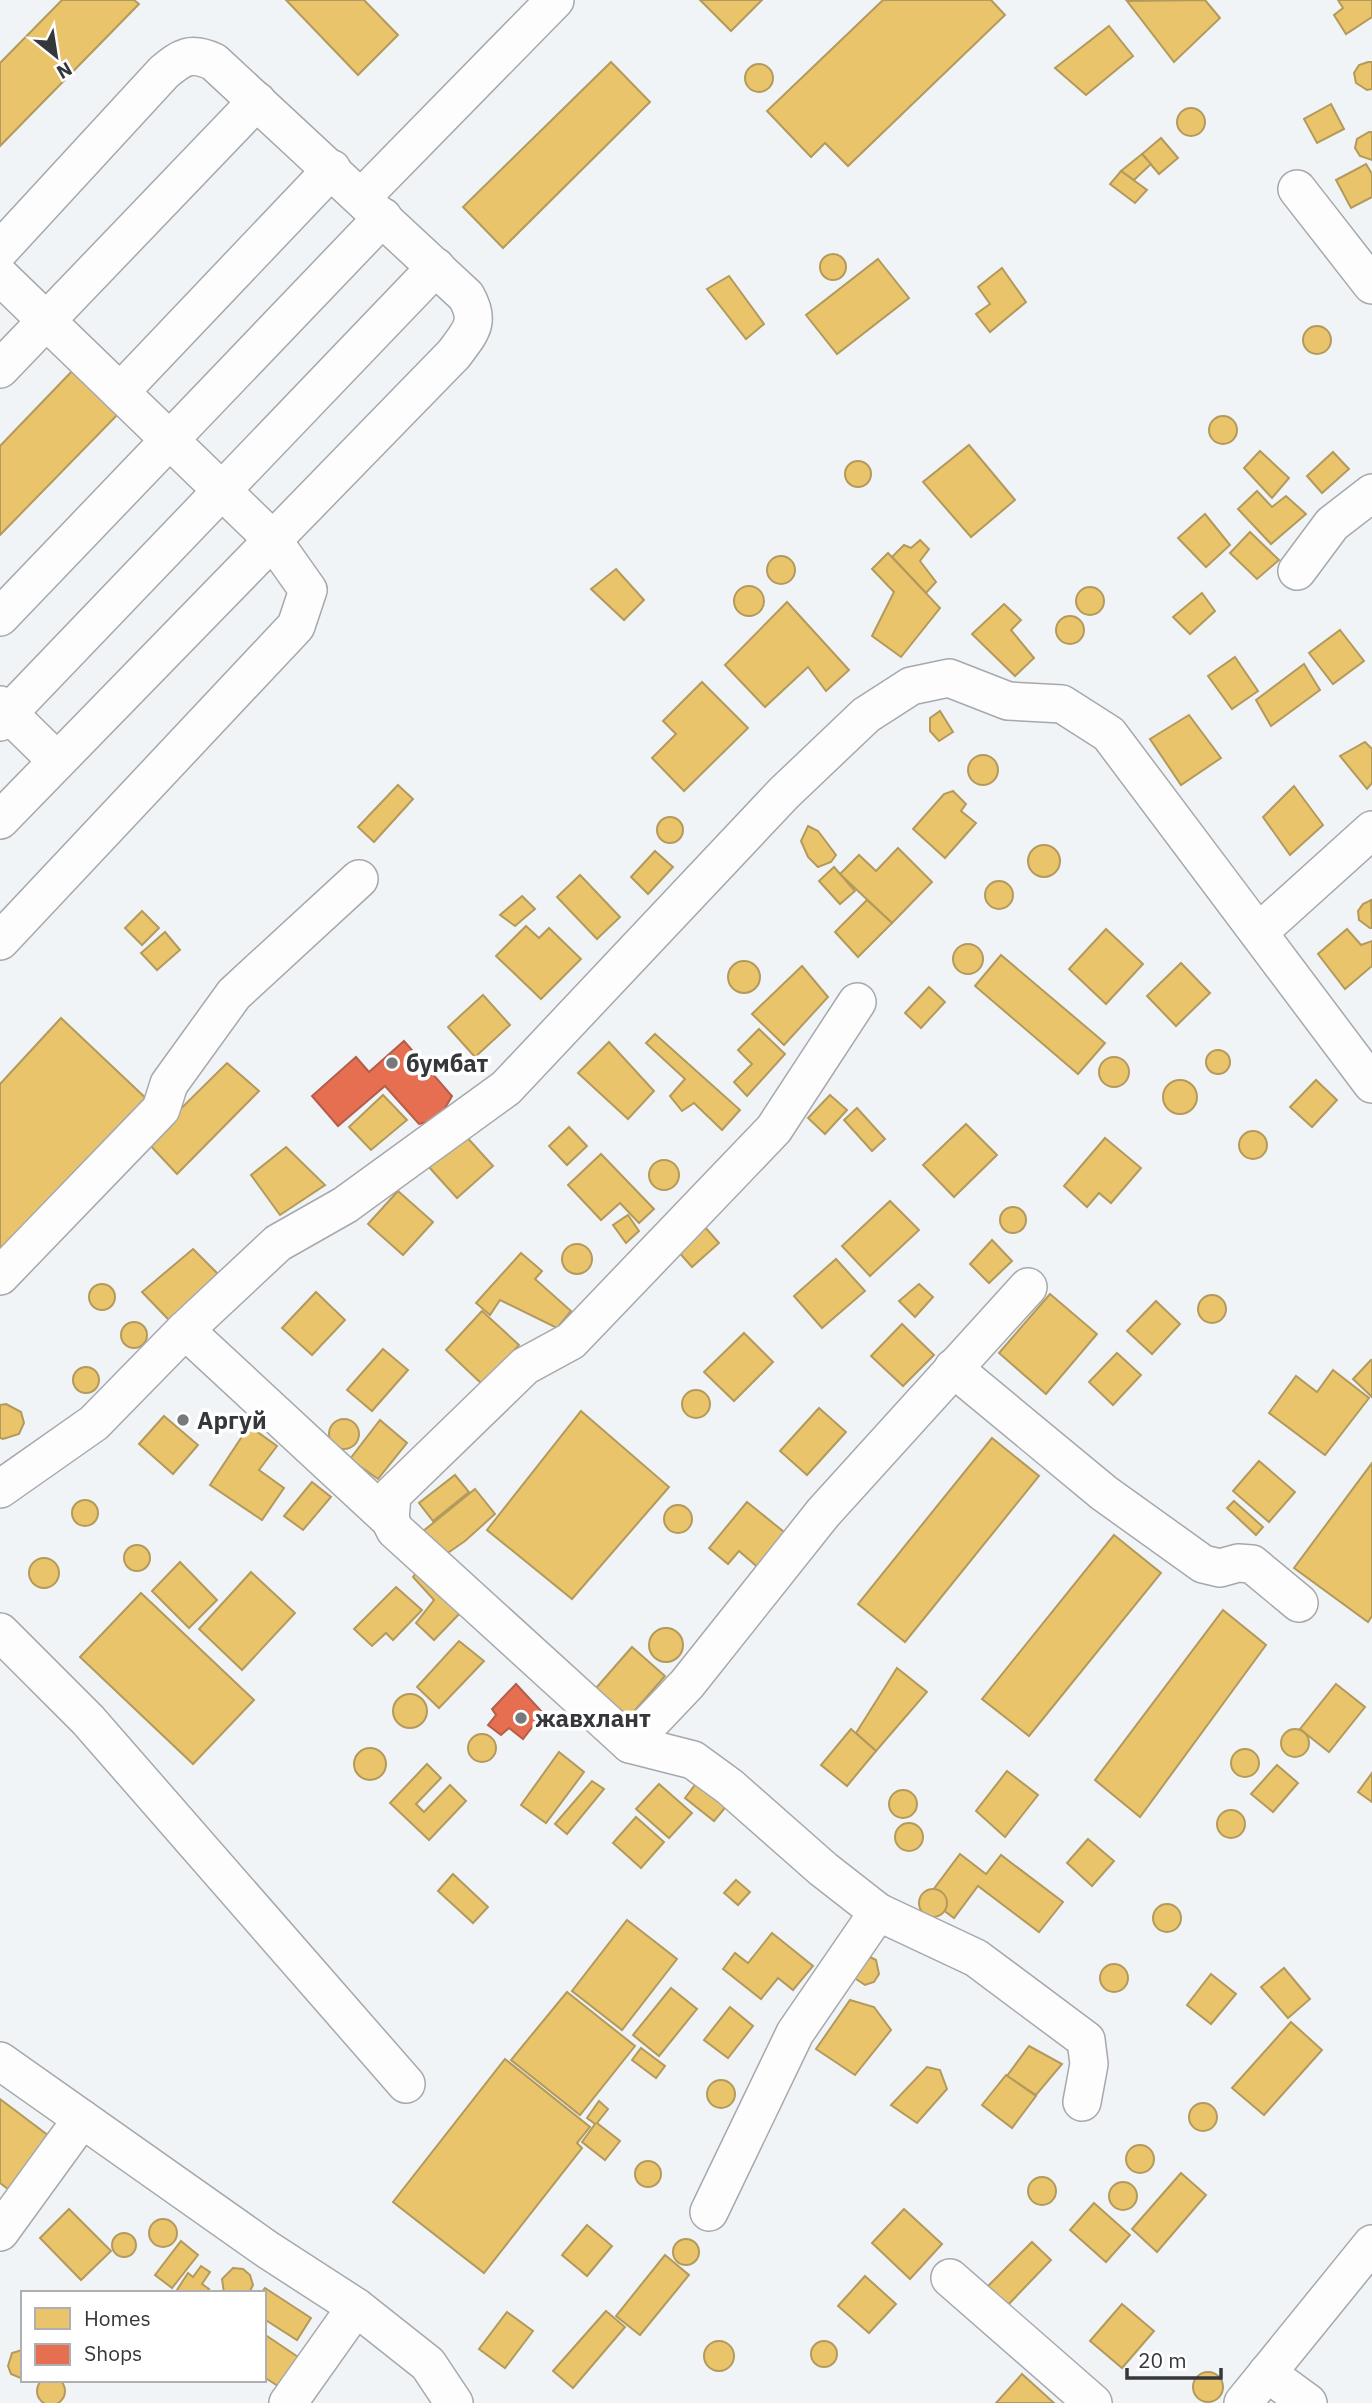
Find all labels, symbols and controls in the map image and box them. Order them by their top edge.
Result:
north arrow [21,21,91,91]
text: N [53,57,76,85]
place label: бумбат [406,1047,488,1079]
marker: бумбат [384,1055,400,1071]
place label: Аргуй [197,1404,267,1436]
marker: Аргуй [175,1412,191,1428]
place label: жавхлант [535,1702,651,1734]
marker: жавхлант [513,1710,529,1726]
legend [21,2291,266,2382]
text: Homes [84,2304,151,2332]
scale bar [1127,2336,1222,2380]
text: Shops [84,2339,142,2367]
text: 20 m [1138,2346,1187,2374]

